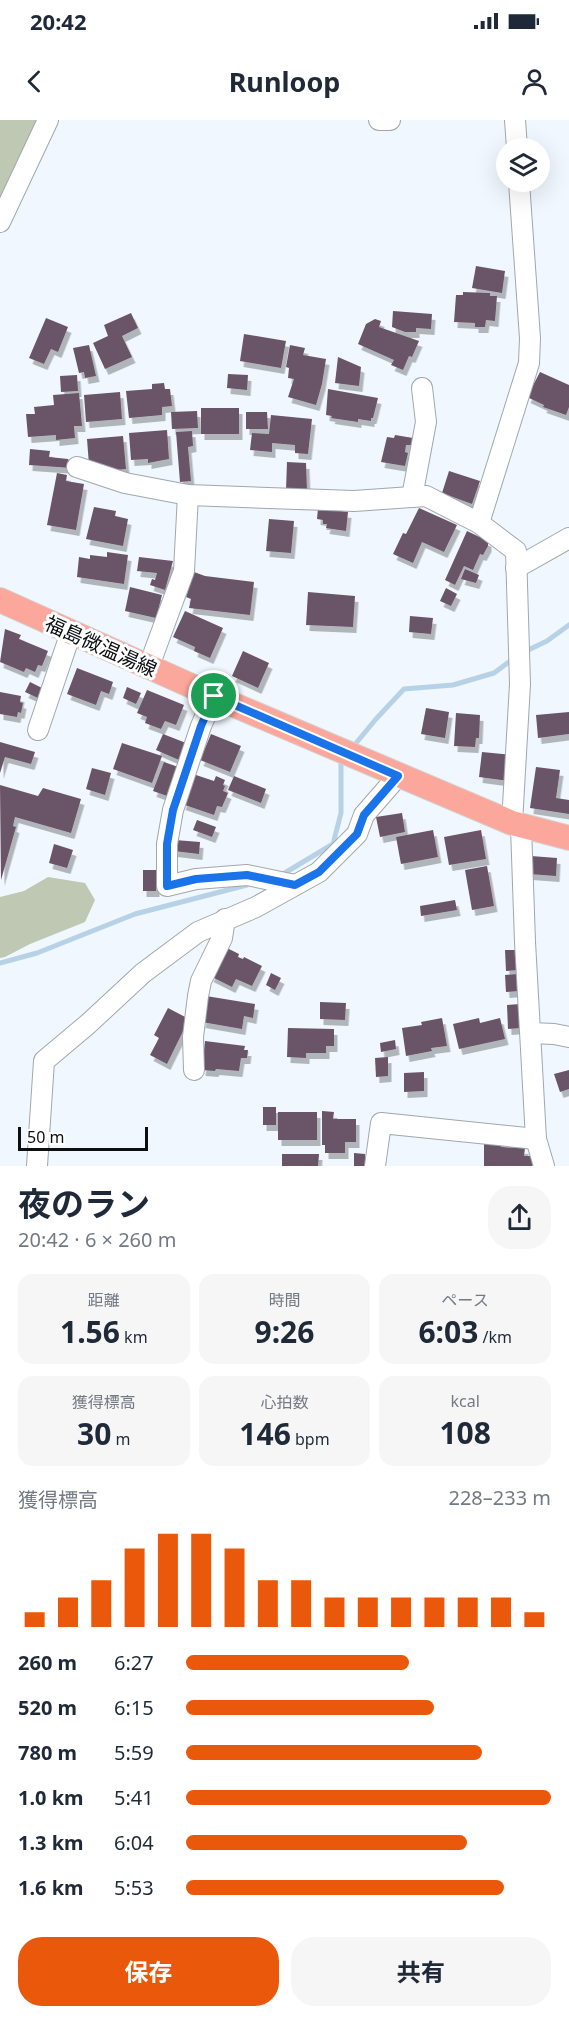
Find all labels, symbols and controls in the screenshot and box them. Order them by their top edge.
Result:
text: 20:42 [30,6,87,36]
text: Runloop [229,63,340,100]
icon: back [18,65,51,98]
icon: person [518,65,551,98]
map controls [496,138,550,192]
button: layers [496,138,550,192]
street label: 福島微温湯線 [41,609,161,683]
pin [188,670,239,721]
icon: arrive [197,679,230,712]
scale bar [18,1124,148,1152]
text: 50 m [27,1126,64,1148]
text: 夜のラン [18,1181,150,1226]
button: share [488,1186,551,1249]
text: 20:42 · 6 × 260 m [18,1226,176,1253]
text: 距離 [88,1289,120,1311]
text: 時間 [268,1289,301,1311]
text: ペース [442,1289,489,1311]
text: 1.56 [60,1311,120,1352]
text: 9:26 [255,1311,314,1352]
text: 6:03 [418,1311,478,1352]
text: km [120,1326,148,1348]
text: /km [478,1326,512,1348]
text: kcal [451,1390,480,1412]
text: 獲得標高 [72,1391,136,1413]
text: 心拍数 [260,1391,309,1413]
text: 108 [439,1412,491,1453]
text: 30 [77,1413,111,1454]
text: 146 [239,1413,291,1454]
text: m [111,1428,131,1450]
text: bpm [291,1428,330,1450]
text: 228–233 m [448,1484,551,1511]
text: 獲得標高 [18,1486,98,1513]
text: 260 m [18,1649,77,1676]
text: 6:27 [114,1649,154,1676]
text: 520 m [18,1694,77,1721]
text: 6:15 [114,1694,154,1721]
text: 780 m [18,1739,77,1766]
text: 5:59 [114,1739,154,1766]
text: 1.0 km [18,1784,84,1811]
text: 5:41 [114,1784,154,1811]
text: 1.3 km [18,1829,84,1856]
text: 6:04 [114,1829,154,1856]
text: 1.6 km [18,1874,84,1901]
text: 5:53 [114,1874,154,1901]
button: 保存 [18,1937,279,2006]
button: 共有 [291,1937,551,2006]

